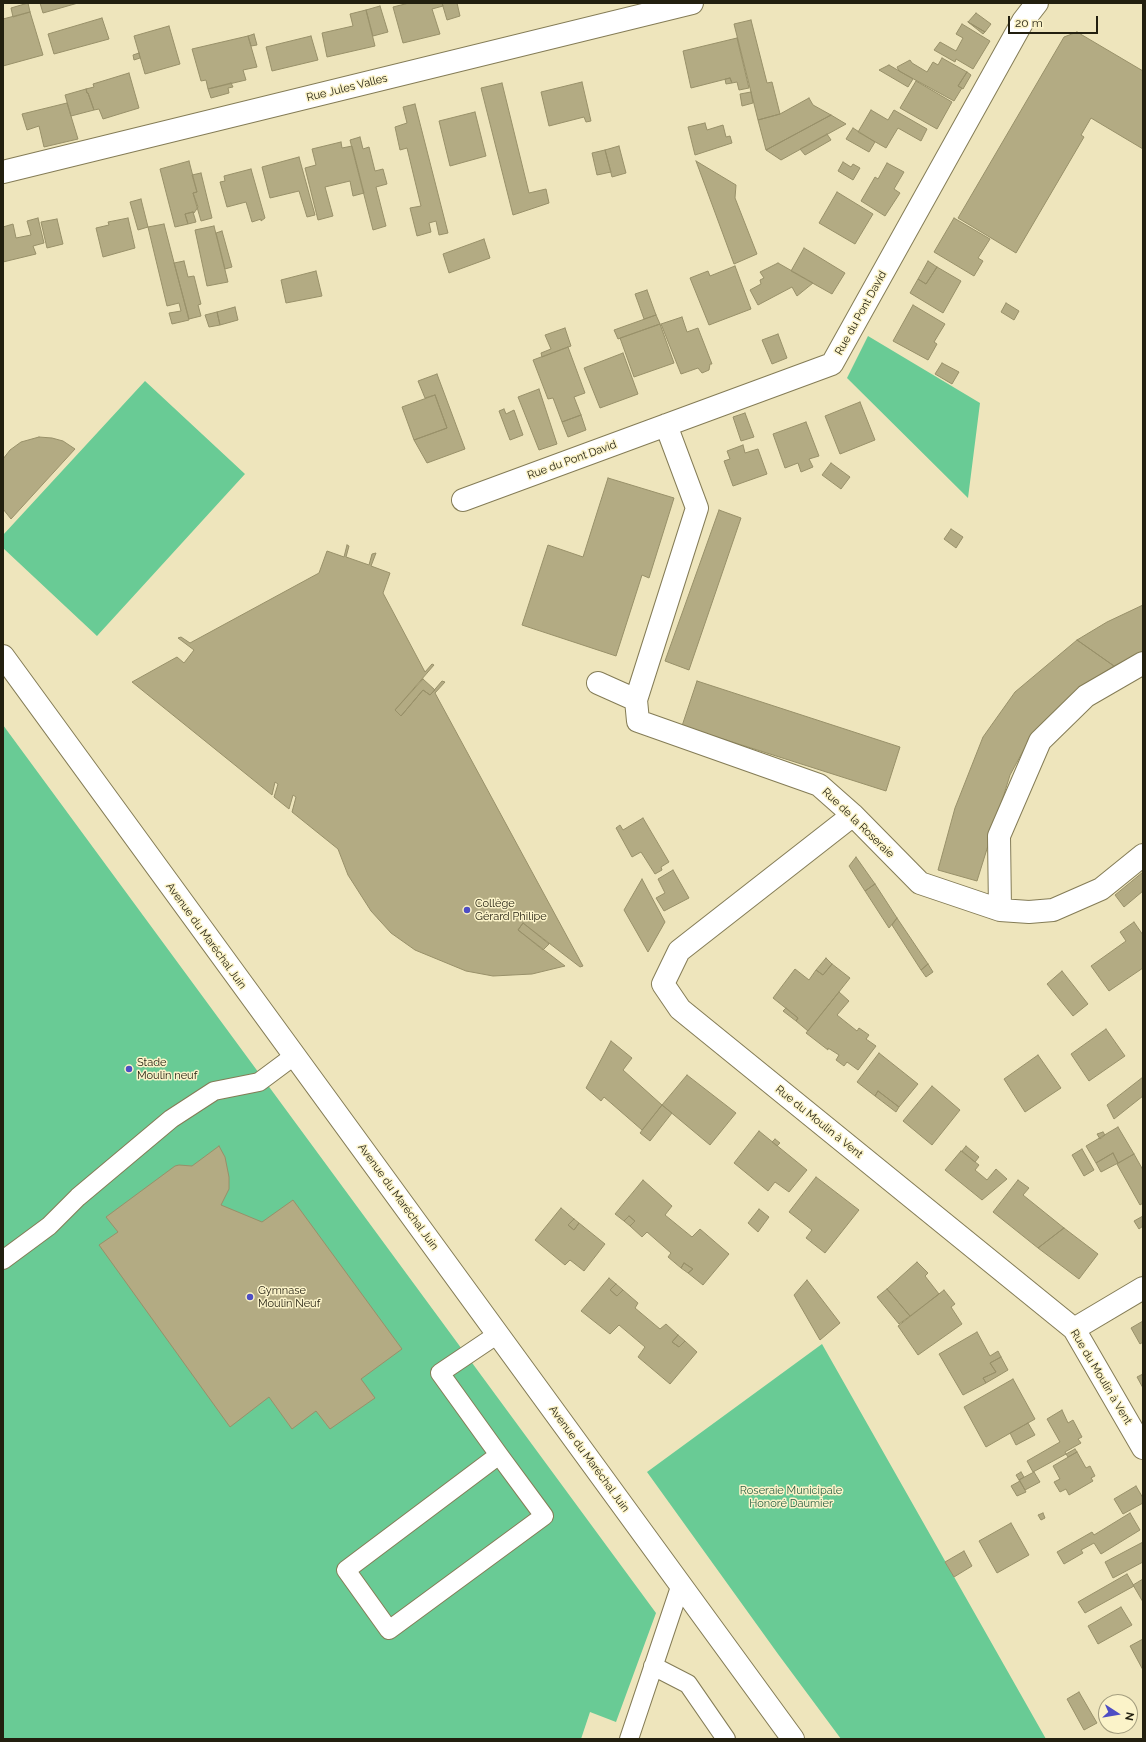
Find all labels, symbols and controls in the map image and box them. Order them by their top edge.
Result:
scale bar [1010,8,1100,34]
text: 20 m [1015,16,1043,30]
street label: Rue Jules Valles [305,72,389,104]
street label: Rue du Pont David [832,269,890,357]
street label: Rue du Pont David [526,438,618,482]
street label: Rue de la Roseraie [819,785,897,861]
street label: Avenue du Maréchal Juin [163,880,249,992]
place label: Collège Gérard Philipe [475,897,547,923]
marker: Collège Gérard Philipe [462,905,472,915]
place label: Stade Moulin neuf [137,1056,197,1082]
marker: Stade Moulin neuf [124,1064,134,1074]
street label: Rue du Moulin à Vent [773,1083,865,1161]
street label: Avenue du Maréchal Juin [355,1141,441,1253]
place label: Gymnase Moulin Neuf [258,1284,320,1310]
marker: Gymnase Moulin Neuf [245,1292,255,1302]
street label: Rue du Moulin à Vent [1067,1327,1135,1427]
street label: Avenue du Maréchal Juin [546,1403,632,1515]
park label: Roseraie Municipale Honoré Daumier [740,1484,842,1510]
north arrow [1098,1694,1138,1734]
text: N [1122,1711,1136,1722]

